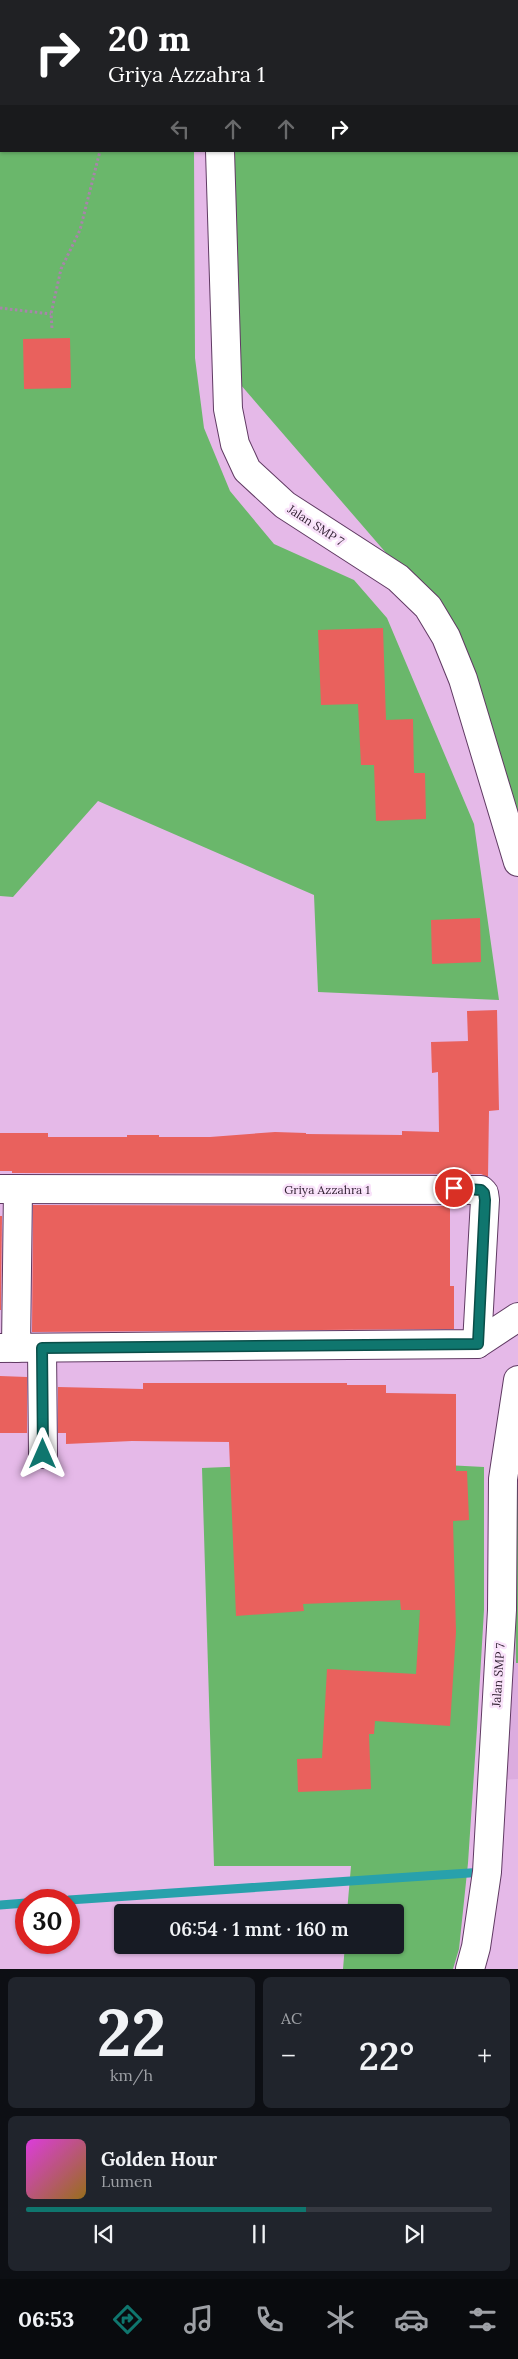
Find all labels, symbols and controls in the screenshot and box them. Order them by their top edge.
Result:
text: 20 m [108,16,190,61]
icon: right [25,20,90,85]
text: Griya Azzahra 1 [108,60,265,88]
icon: left [166,115,194,143]
icon: ahead [219,115,247,143]
icon: ahead [272,115,300,143]
icon: right [325,115,353,143]
street label: Jalan SMP 7 [284,501,347,549]
pin [433,1167,475,1209]
icon: arrive [440,1174,468,1202]
street label: Griya Azzahra 1 [284,1182,370,1197]
position arrow [16,1427,68,1479]
street label: Jalan SMP 7 [488,1642,508,1709]
speed limit sign: 30 [15,1889,80,1954]
text: 06:54 · 1 mnt · 160 m [169,1917,349,1941]
text: 22 [97,1991,166,2074]
text: AC [281,2008,302,2028]
text: 22° [359,2032,414,2080]
text: − [281,2038,296,2074]
text: + [477,2038,492,2074]
text: km/h [110,2065,153,2085]
text: Golden Hour [101,2147,217,2171]
text: Lumen [101,2171,153,2191]
icon: previous [90,2220,118,2248]
icon: pause [245,2220,273,2248]
icon: next [400,2220,428,2248]
icon: directions [110,2302,145,2337]
icon: music [181,2302,216,2337]
icon: phone [252,2302,287,2337]
icon: climate [323,2302,358,2337]
icon: car [394,2302,429,2337]
icon: filters [465,2302,500,2337]
text: 06:53 [18,2305,74,2333]

